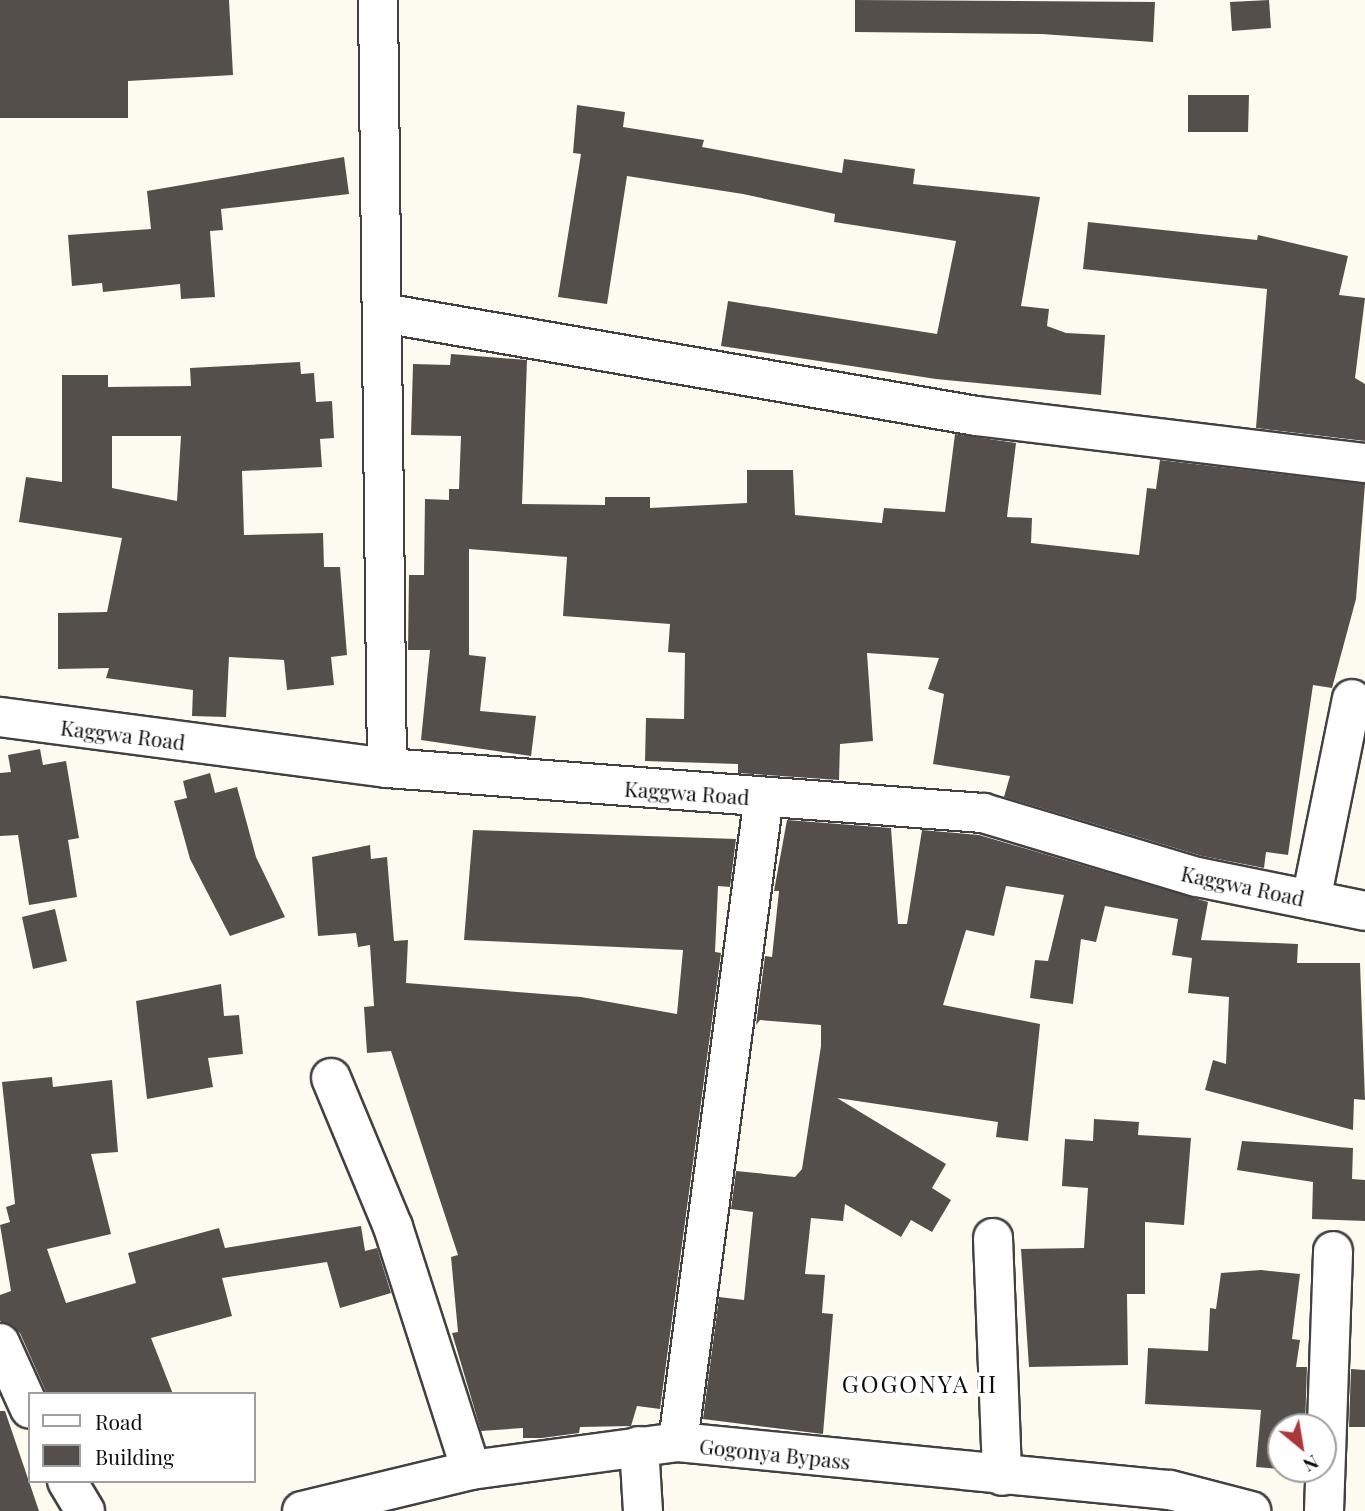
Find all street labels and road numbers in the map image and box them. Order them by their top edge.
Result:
street label: Kaggwa Road [59,714,187,754]
street label: Kaggwa Road [623,775,751,809]
street label: Kaggwa Road [1179,860,1307,910]
street label: Gogonya Bypass [698,1433,852,1473]

